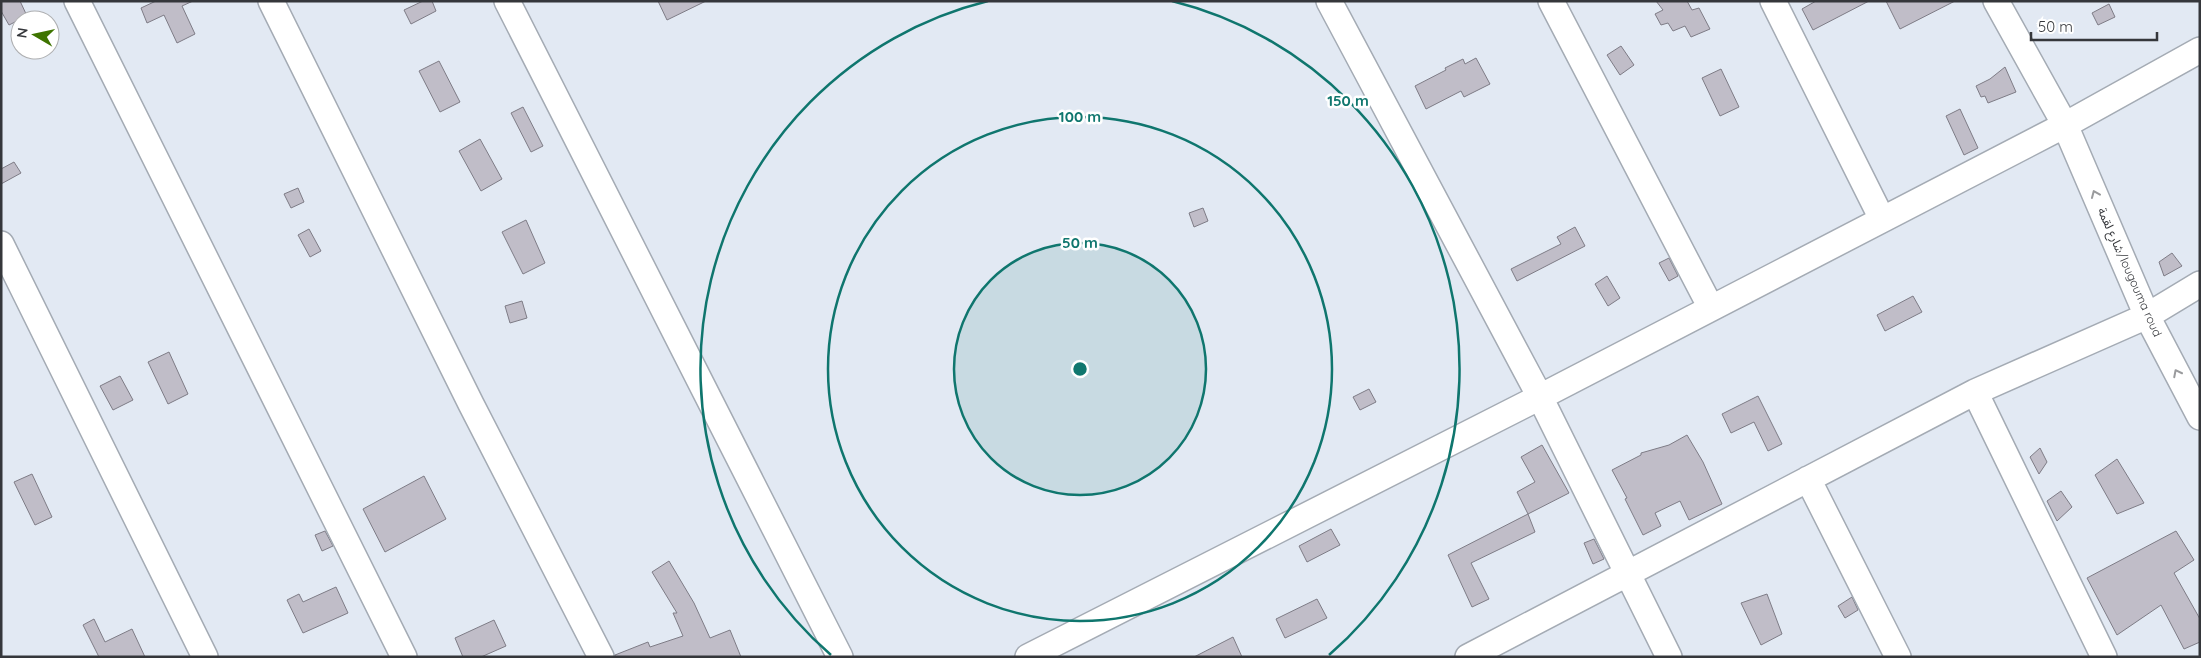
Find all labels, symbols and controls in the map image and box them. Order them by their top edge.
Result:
north arrow [10,10,60,60]
scale bar [2031,10,2157,42]
text: 50 m [2038,17,2073,36]
text: N [12,26,32,39]
text: 150 m [1327,91,1369,110]
text: 100 m [1059,107,1101,126]
one-way arrow [2090,190,2101,199]
street label: شارع لقمة/lougouma roud [2093,205,2165,340]
text: 50 m [1062,233,1098,252]
centre of rings [1071,360,1089,378]
one-way arrow [2173,370,2183,379]

